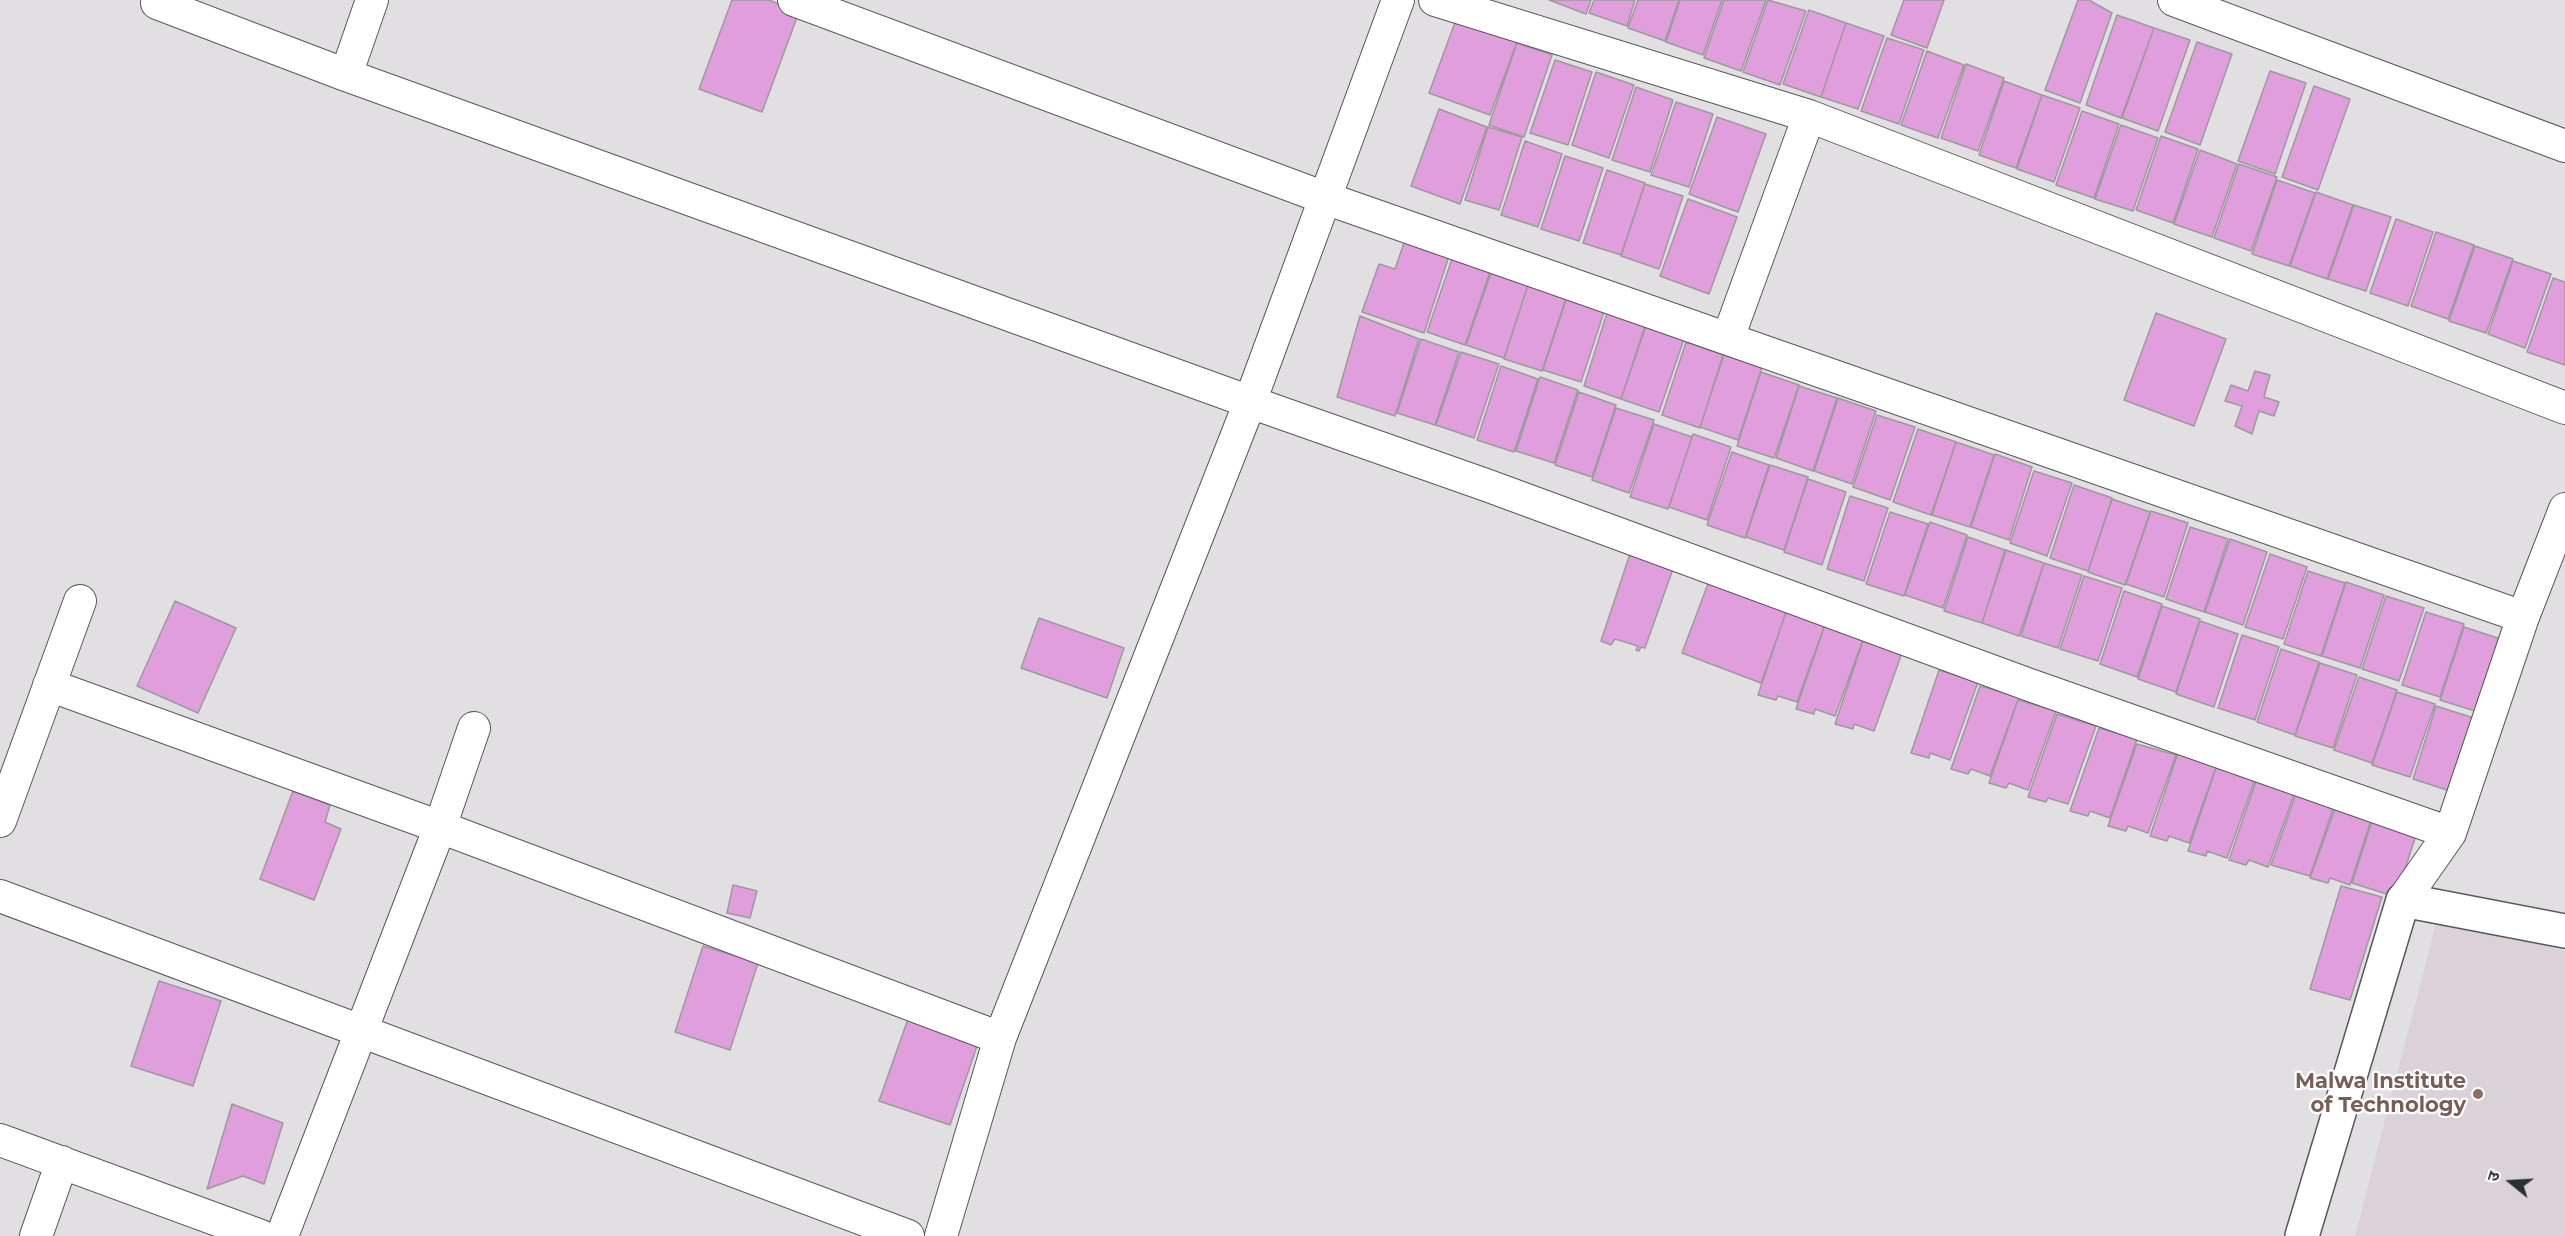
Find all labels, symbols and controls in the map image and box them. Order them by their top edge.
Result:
place label: Malwa Institute of Technology [2295,1069,2466,1119]
marker: Malwa Institute of Technology [2471,1087,2485,1101]
north arrow [2481,1152,2541,1212]
text: उ [2483,1169,2504,1184]

